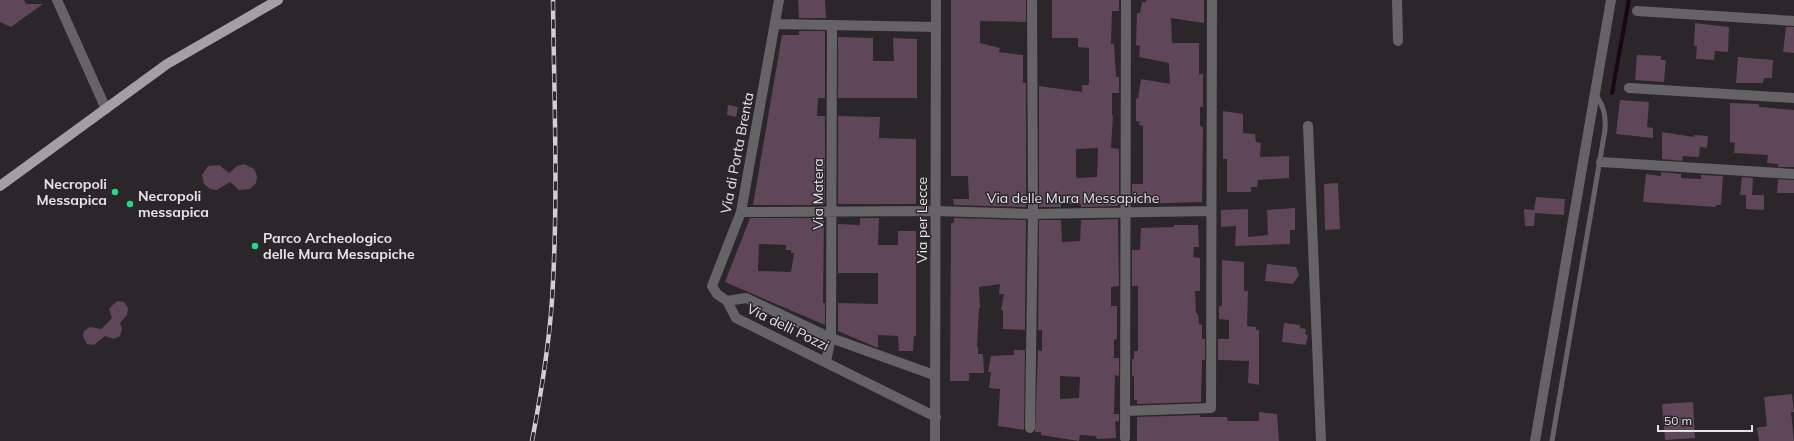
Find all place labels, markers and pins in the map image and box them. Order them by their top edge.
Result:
place label: Necropoli Messapica [36,175,107,209]
marker: Necropoli Messapica [110,187,120,197]
place label: Necropoli messapica [138,187,209,221]
marker: Necropoli messapica [125,199,135,209]
place label: Parco Archeologico delle Mura Messapiche [263,229,415,263]
marker: Parco Archeologico delle Mura Messapiche [250,241,260,251]

